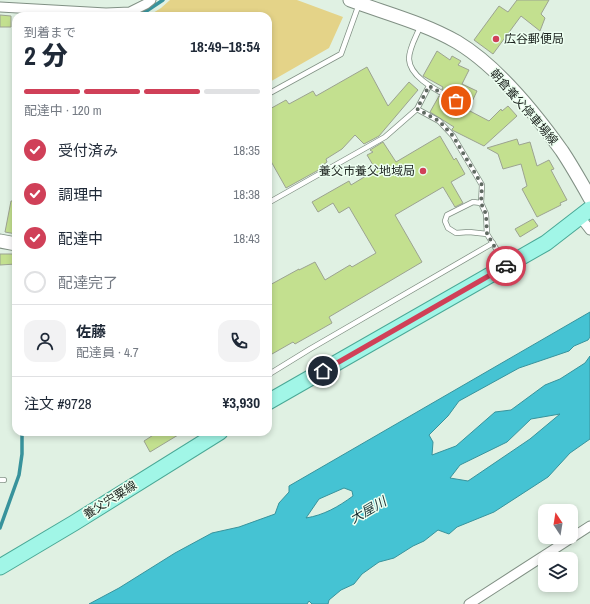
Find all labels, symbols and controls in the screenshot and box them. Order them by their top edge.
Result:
text: 到着まで [24,24,76,41]
place label: 広谷郵便局 [504,31,564,47]
marker: 広谷郵便局 [491,34,501,44]
text: 18:49–18:54 [190,36,260,57]
text: 2 分 [24,38,68,73]
street label: 朝倉養父停車場線 [486,66,562,148]
pin [439,84,473,118]
icon: bag [445,90,467,112]
text: 配達中 · 120 m [24,102,102,119]
icon: check [24,139,46,161]
text: 受付済み [58,140,118,161]
text: 18:35 [233,142,260,159]
place label: 養父市養父地域局 [319,163,415,179]
marker: 養父市養父地域局 [418,166,428,176]
icon: check [24,183,46,205]
text: 調理中 [58,184,103,205]
text: 18:38 [233,186,260,203]
icon: check [24,227,46,249]
text: 配達中 [58,228,103,249]
text: 18:43 [233,230,260,247]
courier [486,246,526,286]
icon: car [495,255,517,277]
text: 配達完了 [58,272,118,293]
button: person [24,320,66,362]
button: phone [218,320,260,362]
text: 佐藤 [76,321,106,342]
text: 配達員 · 4.7 [76,344,139,361]
pin [306,354,340,388]
icon: home [312,360,334,382]
text: ¥3,930 [222,392,260,413]
text: 注文 #9728 [24,393,92,414]
street label: 養父宍粟線 [80,477,140,523]
water label: 大屋川 [347,492,391,527]
north arrow [538,504,578,544]
map controls [538,504,578,592]
button: layers [538,552,578,592]

